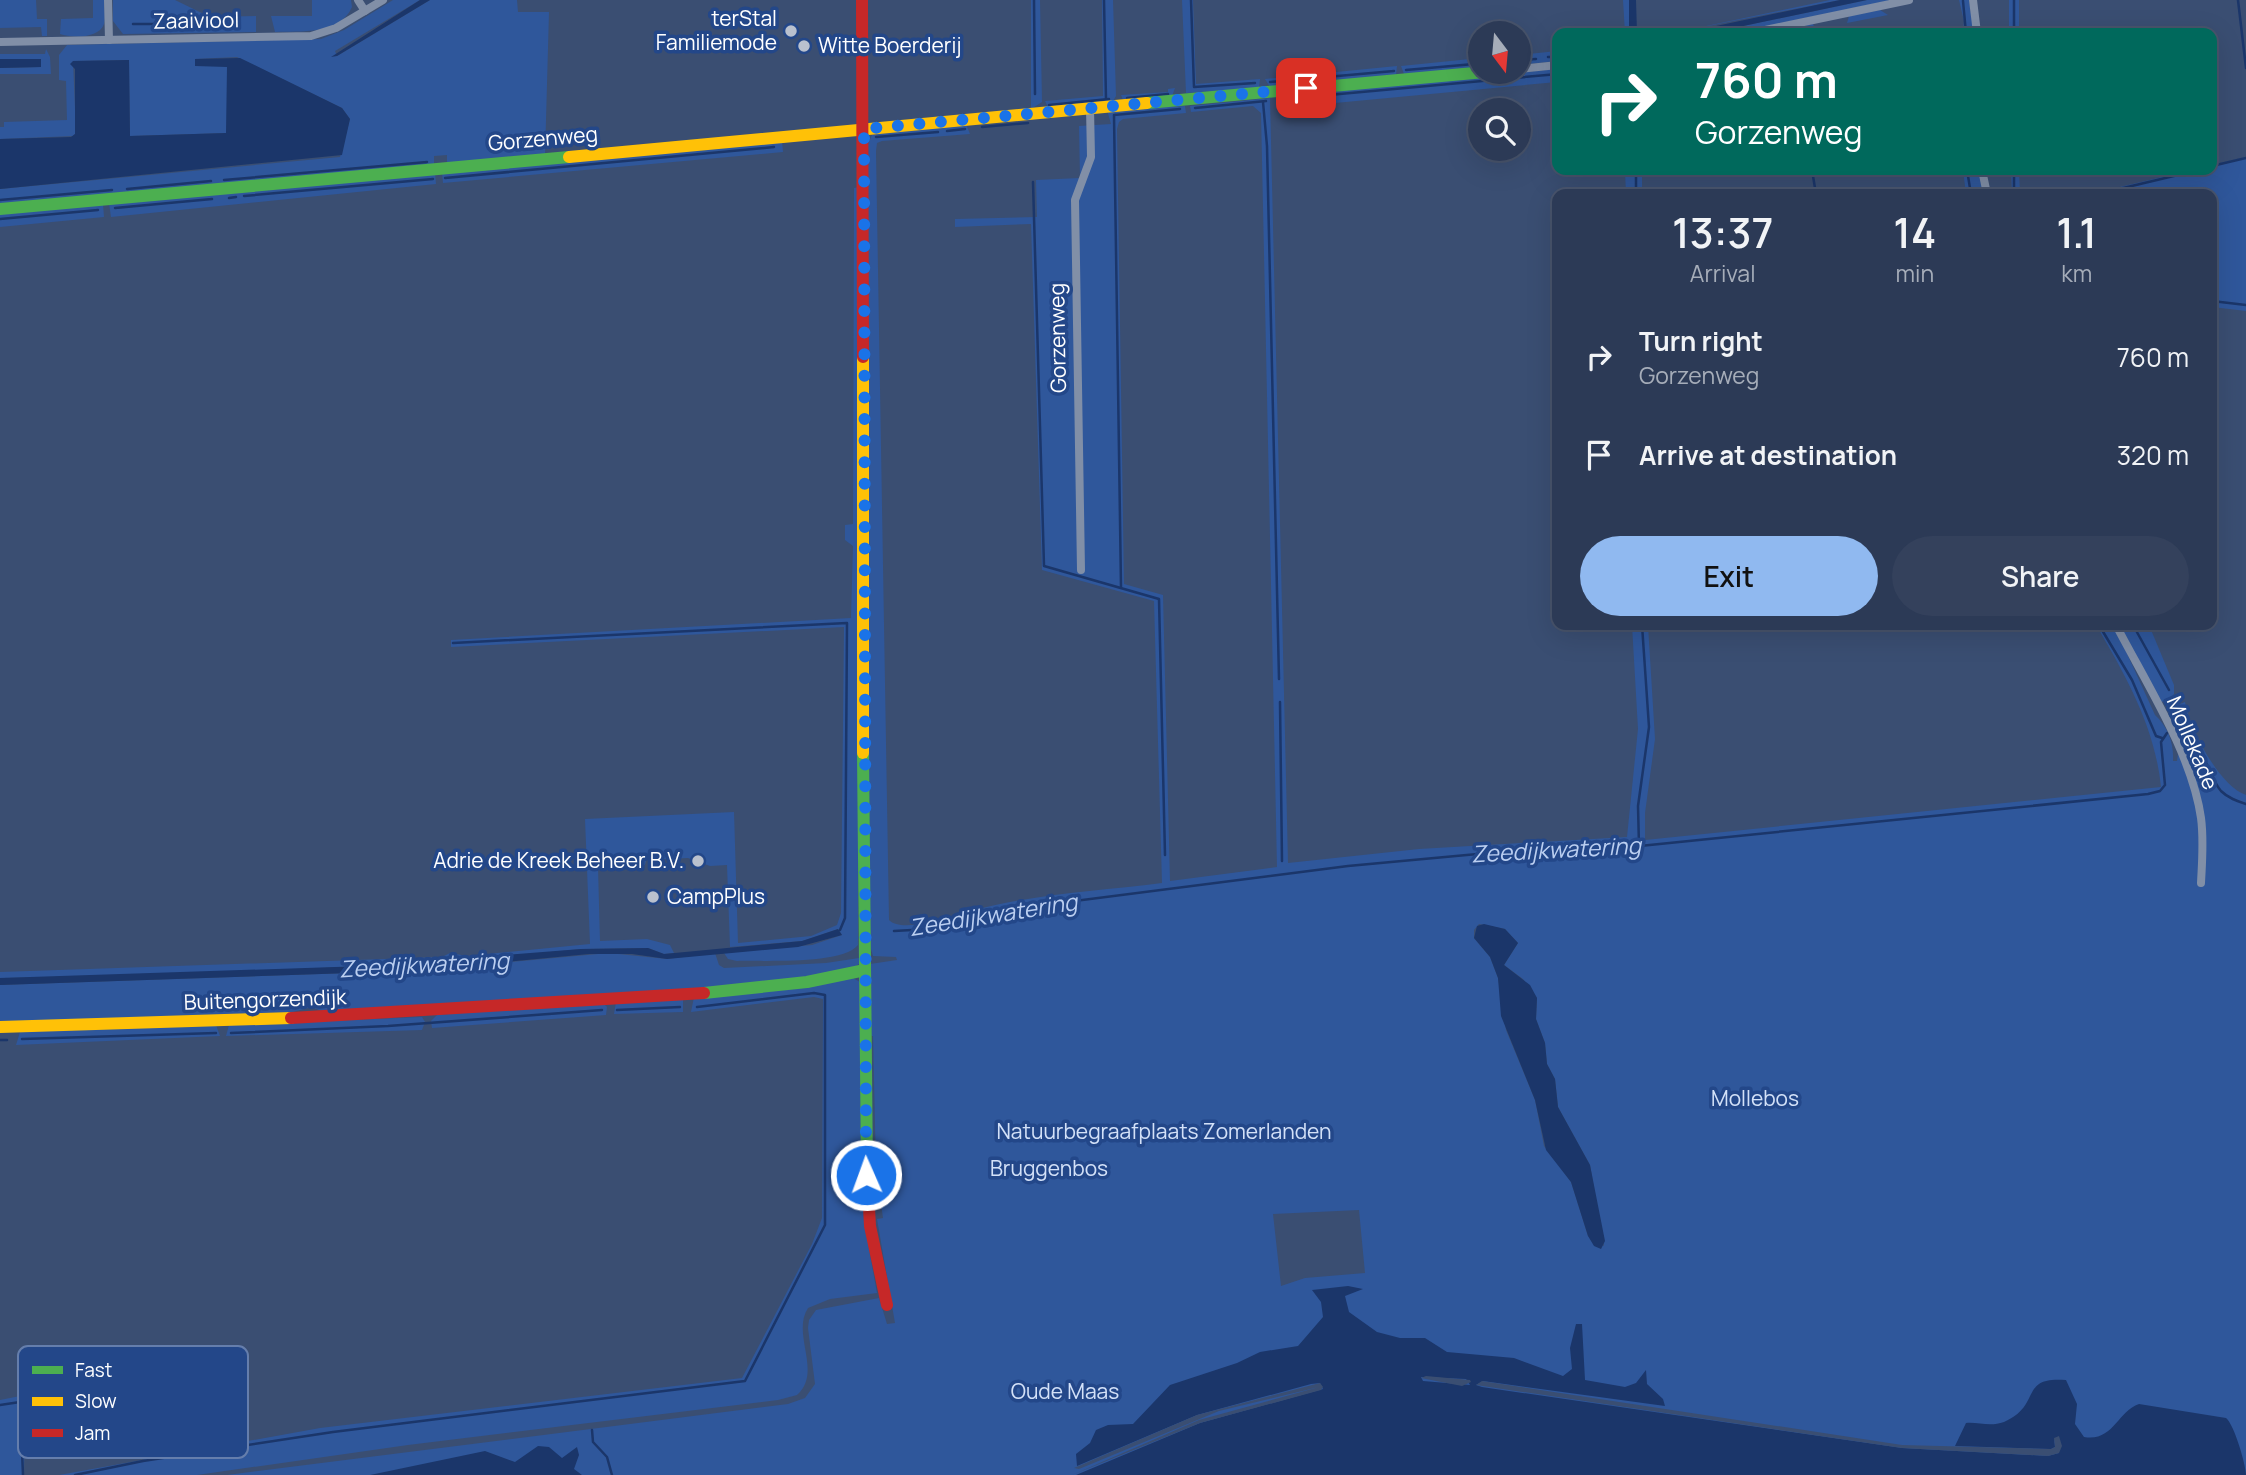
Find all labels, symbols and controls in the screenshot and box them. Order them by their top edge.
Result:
place label: terStal Familiemode [656,4,777,56]
street label: Zaaiviool [153,5,239,35]
north arrow [1468,21,1531,84]
map controls [1468,21,1531,161]
marker: terStal Familiemode [783,23,799,39]
place label: Witte Boerderij [818,31,962,59]
marker: Witte Boerderij [796,38,812,54]
text: 760 m [1695,46,1838,113]
icon: right [1580,56,1671,147]
pin [1276,58,1336,118]
icon: arrive [1287,69,1325,107]
button: search [1468,98,1531,161]
text: Gorzenweg [1695,110,1863,154]
street label: Gorzenweg [487,119,599,157]
text: 13:37 [1672,203,1773,261]
text: 14 [1893,203,1936,261]
text: 1.1 [2056,203,2097,261]
text: Arrival [1690,257,1756,289]
text: min [1896,257,1934,289]
text: km [2061,257,2092,289]
street label: Gorzenweg [1042,283,1072,393]
text: Turn right [1639,323,1763,359]
icon: right [1580,338,1618,376]
text: 760 m [2117,339,2189,375]
text: Gorzenweg [1639,359,1759,391]
icon: arrive [1580,436,1618,474]
text: Arrive at destination [1639,437,1897,473]
text: 320 m [2117,437,2189,473]
button: Exit [1580,536,1878,616]
button: Share [1892,536,2189,616]
street label: Mollekade [2161,692,2225,794]
water label: Zeedijkwatering [1470,828,1644,869]
place label: Adrie de Kreek Beheer B.V. [433,846,684,874]
marker: Adrie de Kreek Beheer B.V. [690,853,706,869]
place label: CampPlus [667,882,765,910]
water label: Zeedijkwatering [906,885,1082,943]
marker: CampPlus [645,889,661,905]
water label: Zeedijkwatering [338,943,512,984]
street label: Buitengorzendijk [183,982,347,1016]
park label: Mollebos [1711,1084,1799,1112]
park label: Natuurbegraafplaats Zomerlanden [996,1117,1332,1145]
position arrow [829,1138,903,1212]
park label: Bruggenbos [990,1154,1108,1182]
legend [18,1346,248,1458]
text: Fast [75,1357,112,1383]
park label: Oude Maas [1011,1377,1119,1405]
text: Slow [75,1388,117,1414]
text: Jam [75,1420,110,1446]

